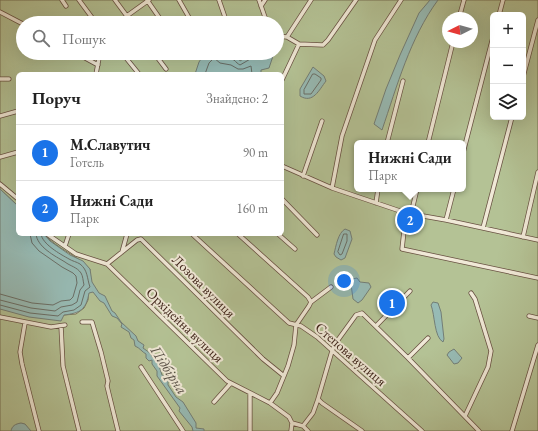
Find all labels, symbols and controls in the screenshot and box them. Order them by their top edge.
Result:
north arrow [442,12,478,48]
map controls [490,12,526,120]
button: + [490,12,526,48]
search box [16,16,284,60]
icon: search [30,27,52,49]
text: Пошук [62,29,106,48]
button: − [490,48,526,84]
button: layers [490,84,526,120]
text: Поруч [32,87,81,109]
text: Знайдено: 2 [206,90,268,107]
text: М.Славутич [70,135,151,154]
popup [354,140,466,192]
text: 1 [42,144,48,161]
text: 90 m [243,144,268,161]
text: Нижні Сади [368,148,452,167]
text: Готель [70,154,104,171]
text: Парк [368,167,397,184]
text: Нижні Сади [70,191,153,210]
text: 2 [42,200,48,217]
text: 160 m [237,200,268,217]
pin: 2 [397,205,423,235]
text: Парк [70,210,99,227]
street label: Лозова вулиця [169,251,239,321]
your location [334,271,354,291]
street label: Орхідейна вулиця [142,283,228,367]
pin: 1 [379,288,405,318]
street label: Степова вулиця [312,318,390,390]
water label: Підбірна [146,341,192,398]

